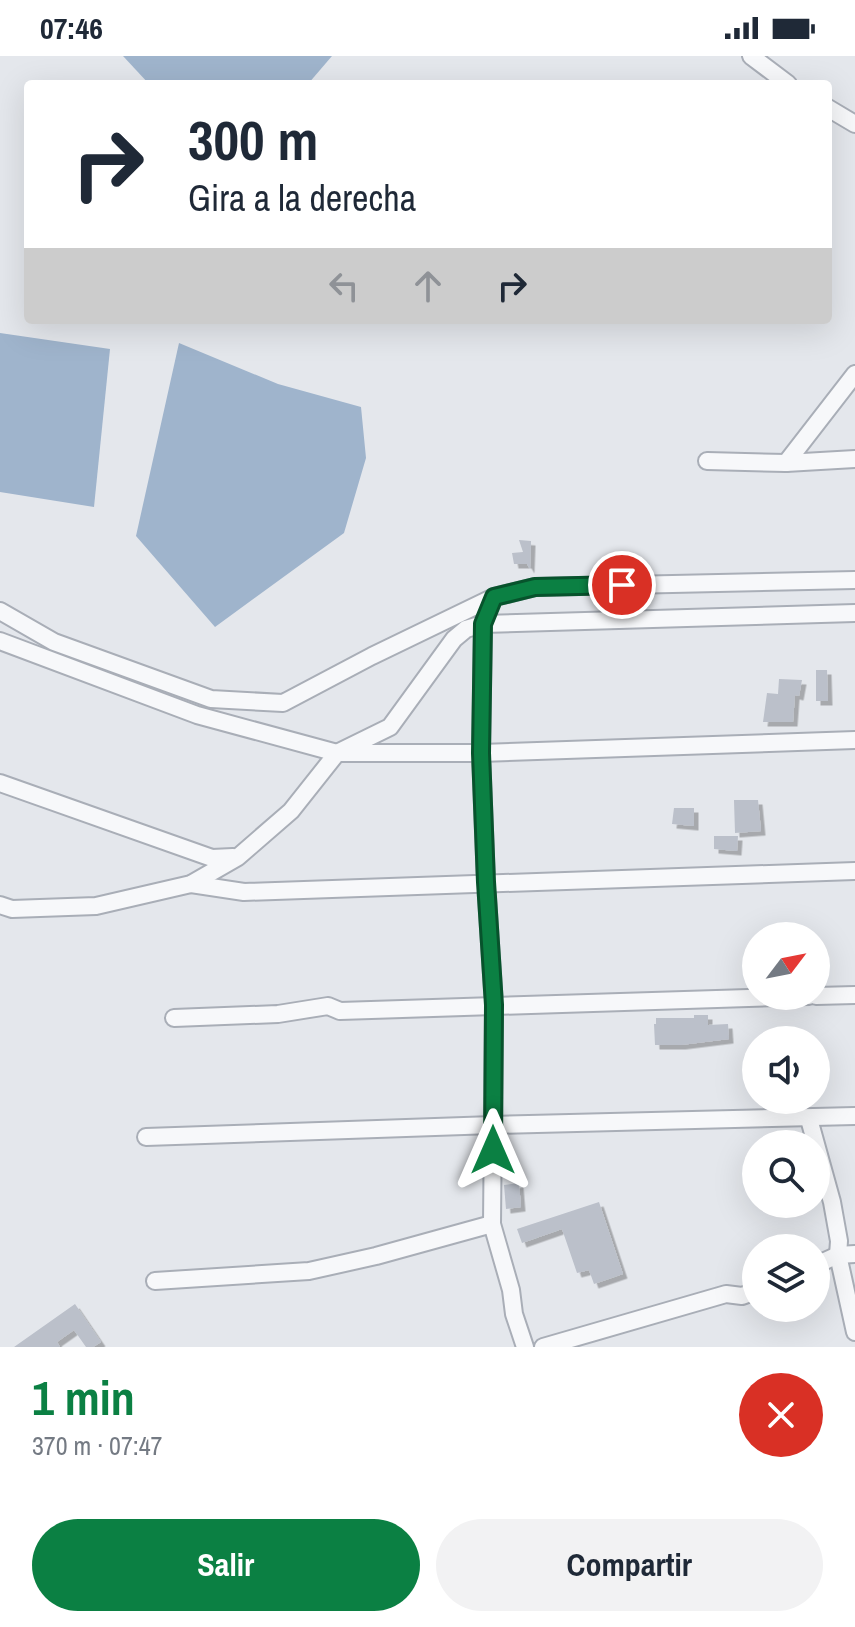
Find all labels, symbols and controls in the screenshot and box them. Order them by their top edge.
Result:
text: 07:46 [40,8,103,48]
text: 300 m [188,102,318,177]
icon: right [56,112,160,216]
text: Gira a la derecha [188,174,416,222]
icon: left [322,264,366,308]
icon: ahead [406,264,450,308]
icon: right [490,264,534,308]
pin [588,551,656,619]
icon: arrive [600,563,644,607]
north arrow [742,922,830,1010]
map controls [742,922,830,1322]
button: sound [742,1026,830,1114]
position arrow [451,1108,535,1192]
button: search [742,1130,830,1218]
button: layers [742,1234,830,1322]
text: 1 min [32,1365,135,1430]
button: close [739,1373,823,1457]
text: 370 m · 07:47 [32,1428,162,1463]
button: Salir [32,1519,420,1611]
button: Compartir [436,1519,823,1611]

